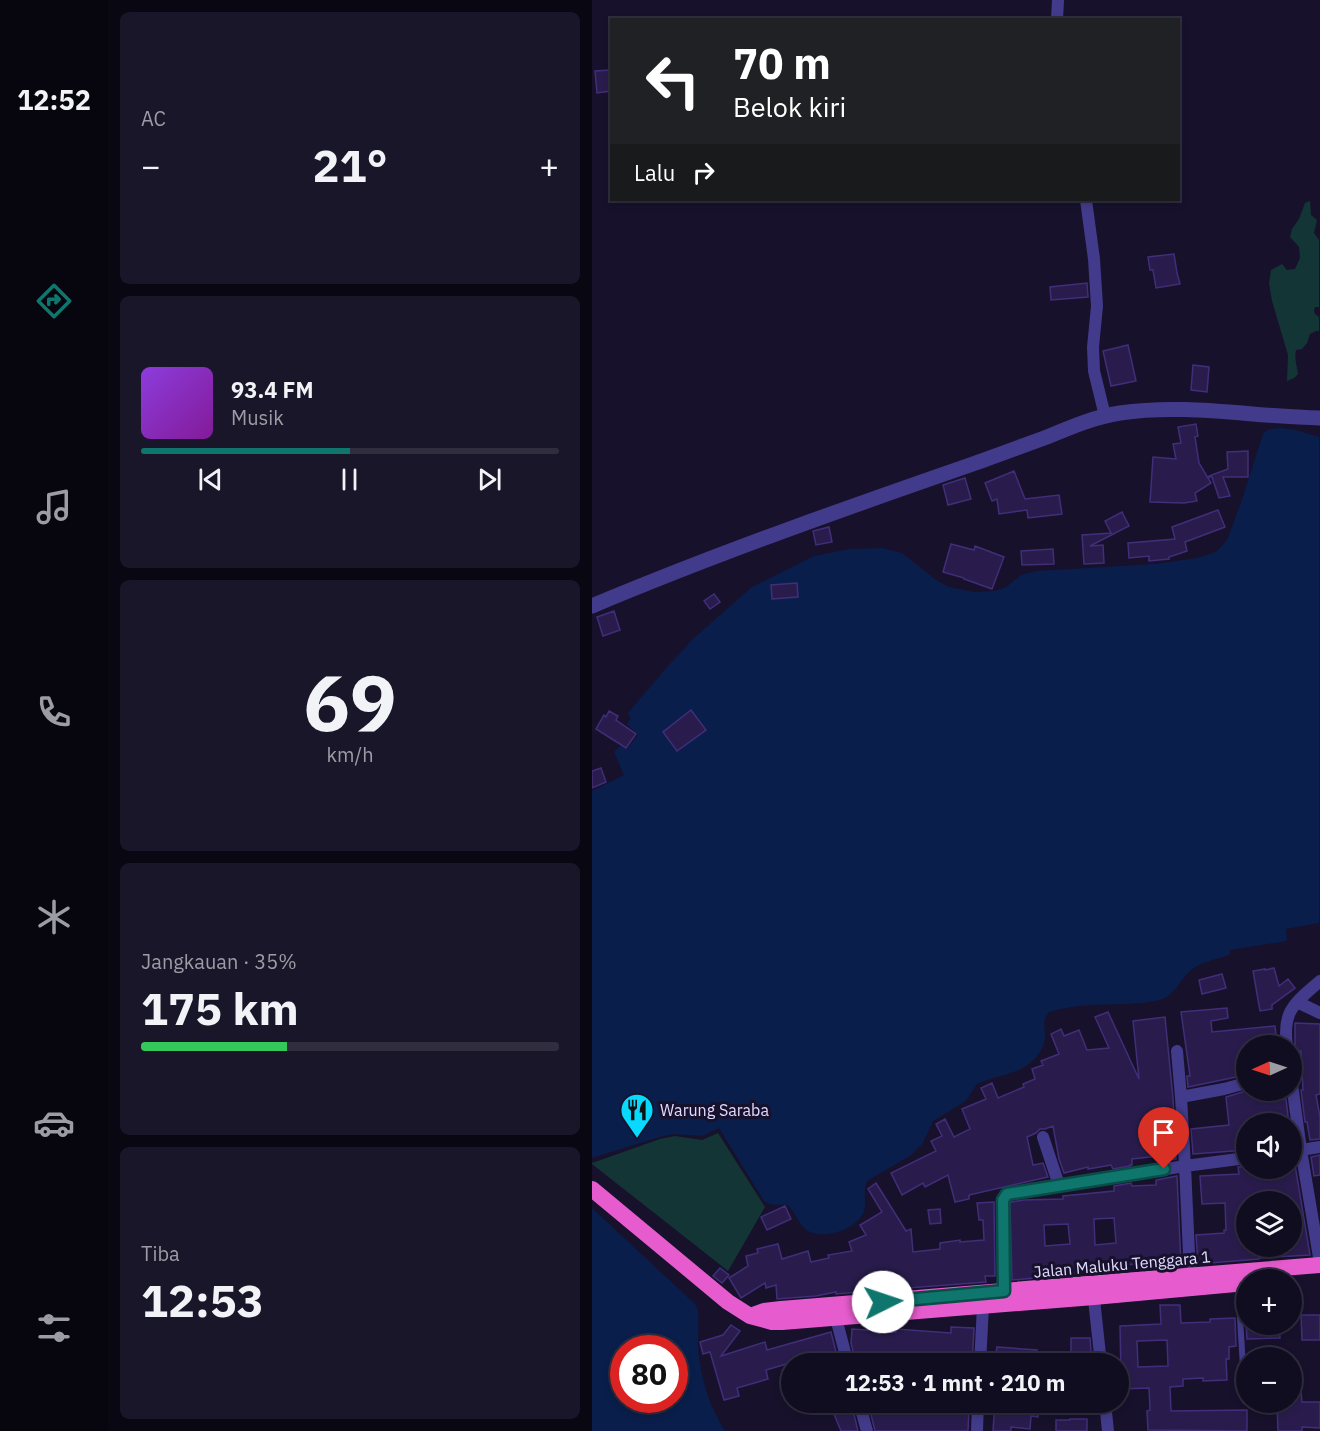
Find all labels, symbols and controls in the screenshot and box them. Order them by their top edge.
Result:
text: 70 m [733,36,831,91]
icon: left [634,42,712,120]
text: 12:52 [17,82,91,117]
text: Belok kiri [733,89,846,124]
text: AC [141,105,166,132]
text: 21° [312,136,388,194]
text: − [141,144,161,187]
text: + [539,144,559,187]
icon: right [687,156,720,189]
text: Lalu [634,158,675,187]
icon: directions [33,280,75,322]
text: 93.4 FM [231,375,314,404]
text: Musik [231,404,284,431]
icon: previous [194,463,227,496]
icon: pause [333,463,366,496]
icon: next [473,463,506,496]
icon: music [33,486,75,528]
text: 69 [303,651,397,752]
icon: phone [33,691,75,733]
text: km/h [326,741,374,768]
icon: climate [33,896,75,938]
text: Jangkauan · 35% [141,948,297,975]
text: 175 km [141,979,299,1037]
north arrow [1236,1035,1302,1101]
map controls [1236,1035,1302,1413]
restaurant icon: Warung Saraba [619,1092,655,1139]
place label: Warung Saraba [660,1100,769,1120]
icon: car [33,1102,75,1144]
pin [1138,1107,1189,1169]
button: sound [1236,1113,1302,1179]
icon: arrive [1147,1116,1180,1149]
button: layers [1236,1191,1302,1257]
text: Tiba [141,1240,180,1267]
street label: Jalan Maluku Tenggara 1 [1033,1246,1211,1282]
button: + [1236,1269,1302,1335]
position arrow [851,1270,915,1334]
text: 12:53 [141,1271,264,1329]
icon: filters [33,1307,75,1349]
speed limit sign: 80 [610,1335,688,1413]
button: − [1236,1347,1302,1413]
text: 12:53 · 1 mnt · 210 m [845,1368,1065,1397]

